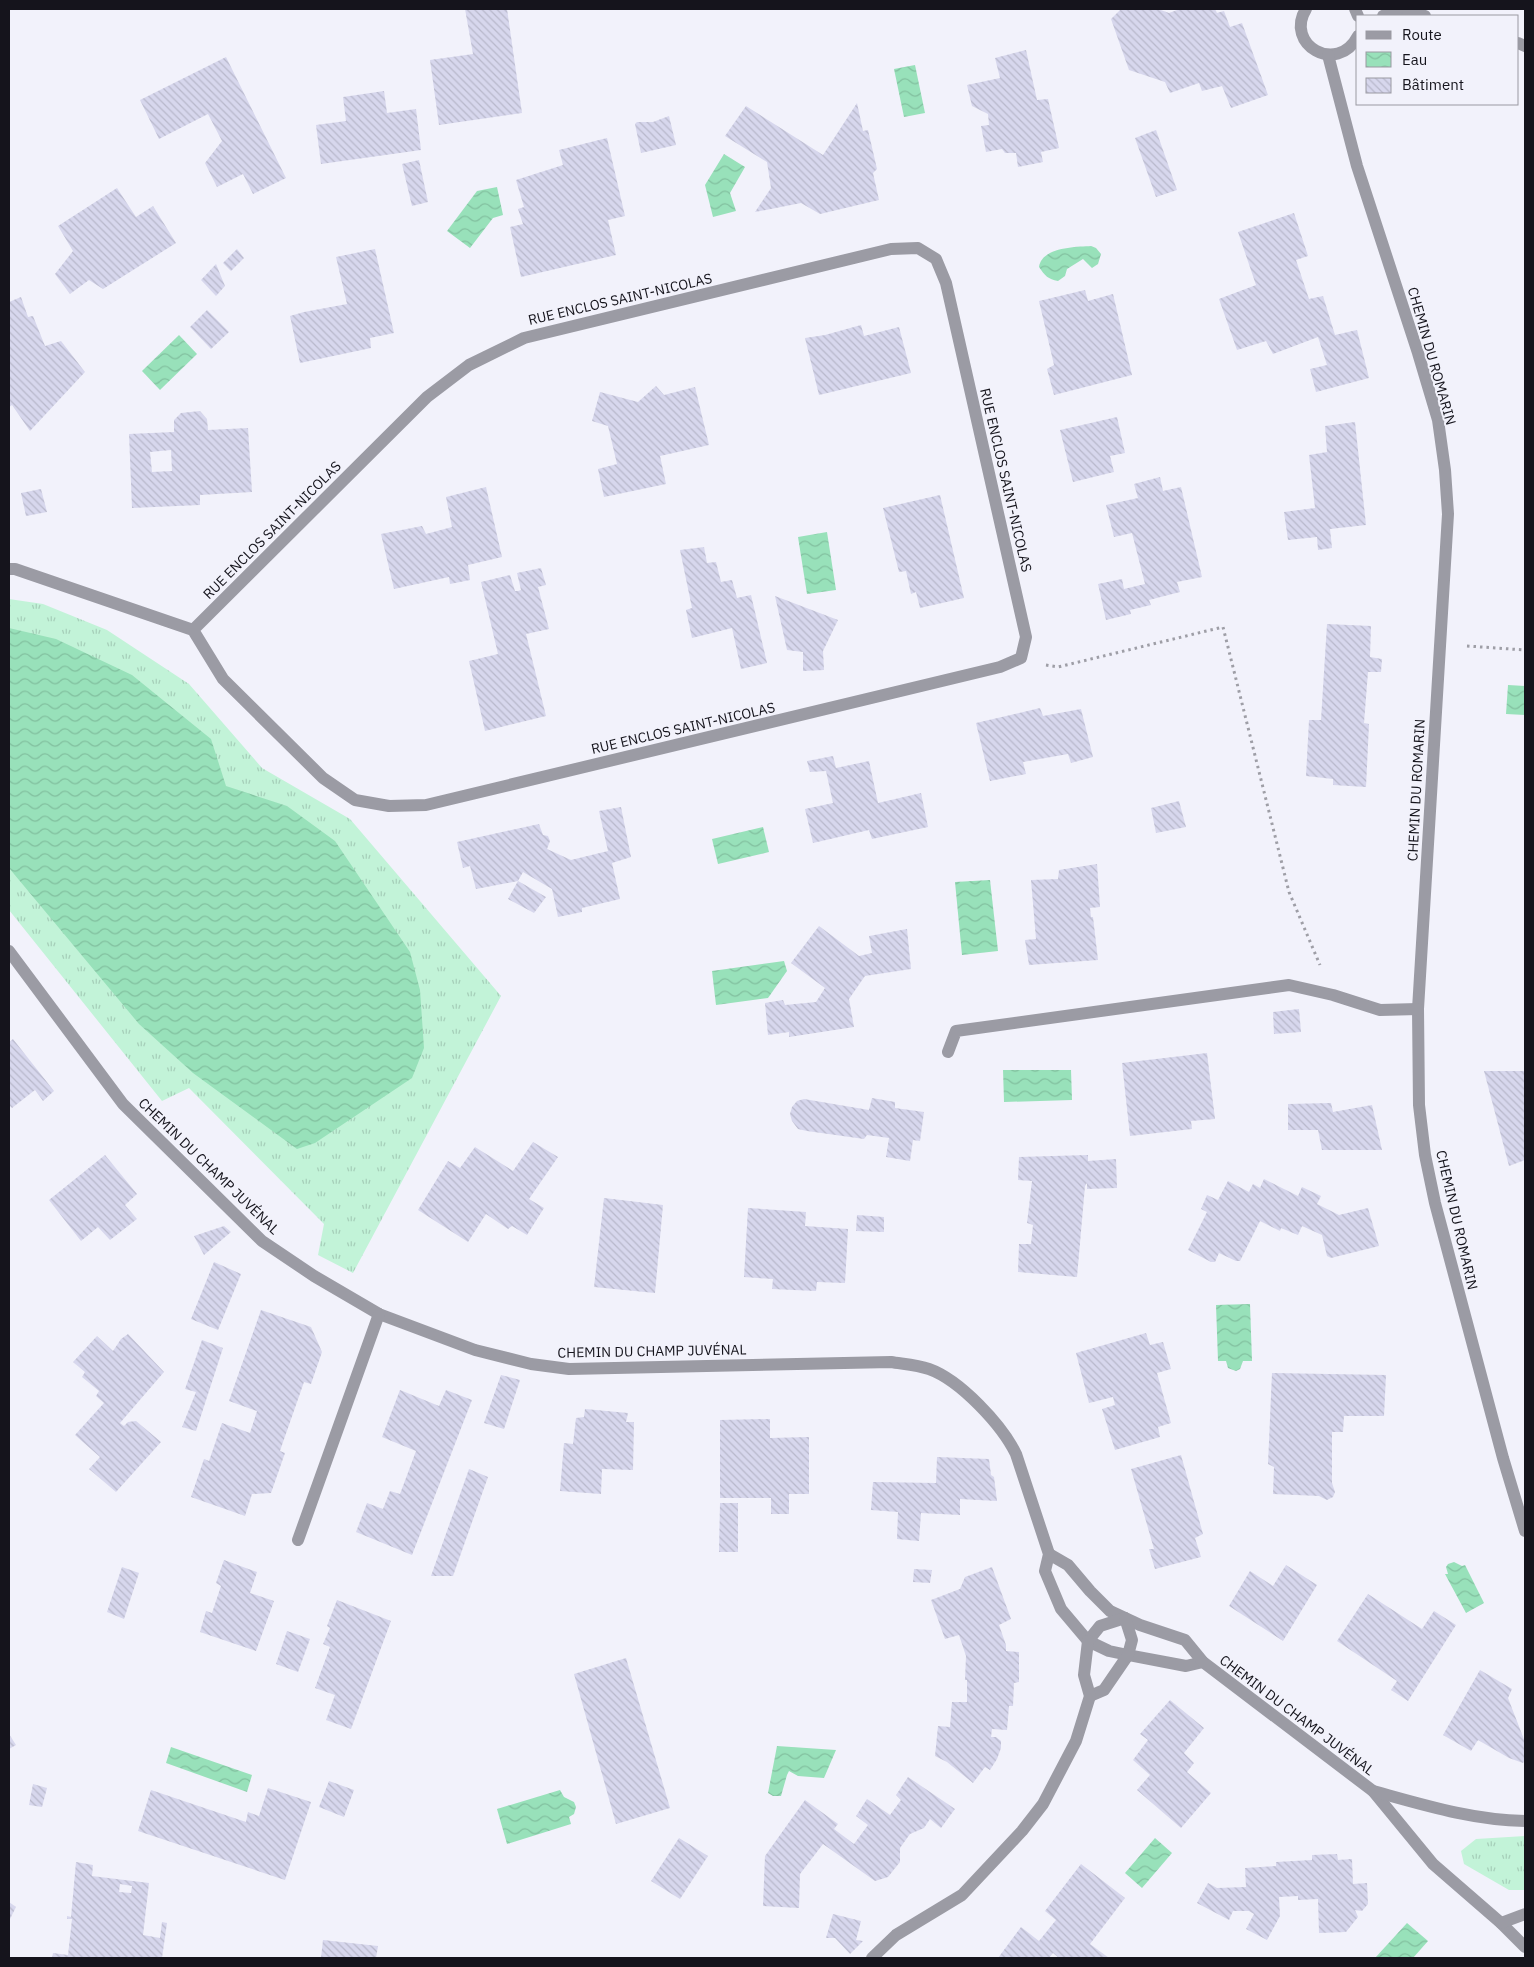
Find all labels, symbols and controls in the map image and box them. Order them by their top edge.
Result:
legend [1356,15,1519,105]
text: Route [1402,25,1442,44]
text: Eau [1402,50,1427,69]
text: Bâtiment [1402,75,1464,94]
street label: RUE ENCLOS SAINT-NICOLAS [526,269,714,329]
street label: CHEMIN DU ROMARIN [1404,285,1460,427]
street label: RUE ENCLOS SAINT-NICOLAS [976,386,1036,574]
street label: RUE ENCLOS SAINT-NICOLAS [199,457,345,603]
street label: RUE ENCLOS SAINT-NICOLAS [589,698,777,758]
street label: CHEMIN DU ROMARIN [1403,718,1429,862]
street label: CHEMIN DU CHAMP JUVÉNAL [135,1093,284,1238]
street label: CHEMIN DU ROMARIN [1432,1148,1482,1292]
street label: CHEMIN DU CHAMP JUVÉNAL [557,1339,747,1362]
street label: CHEMIN DU CHAMP JUVÉNAL [1216,1650,1379,1779]

